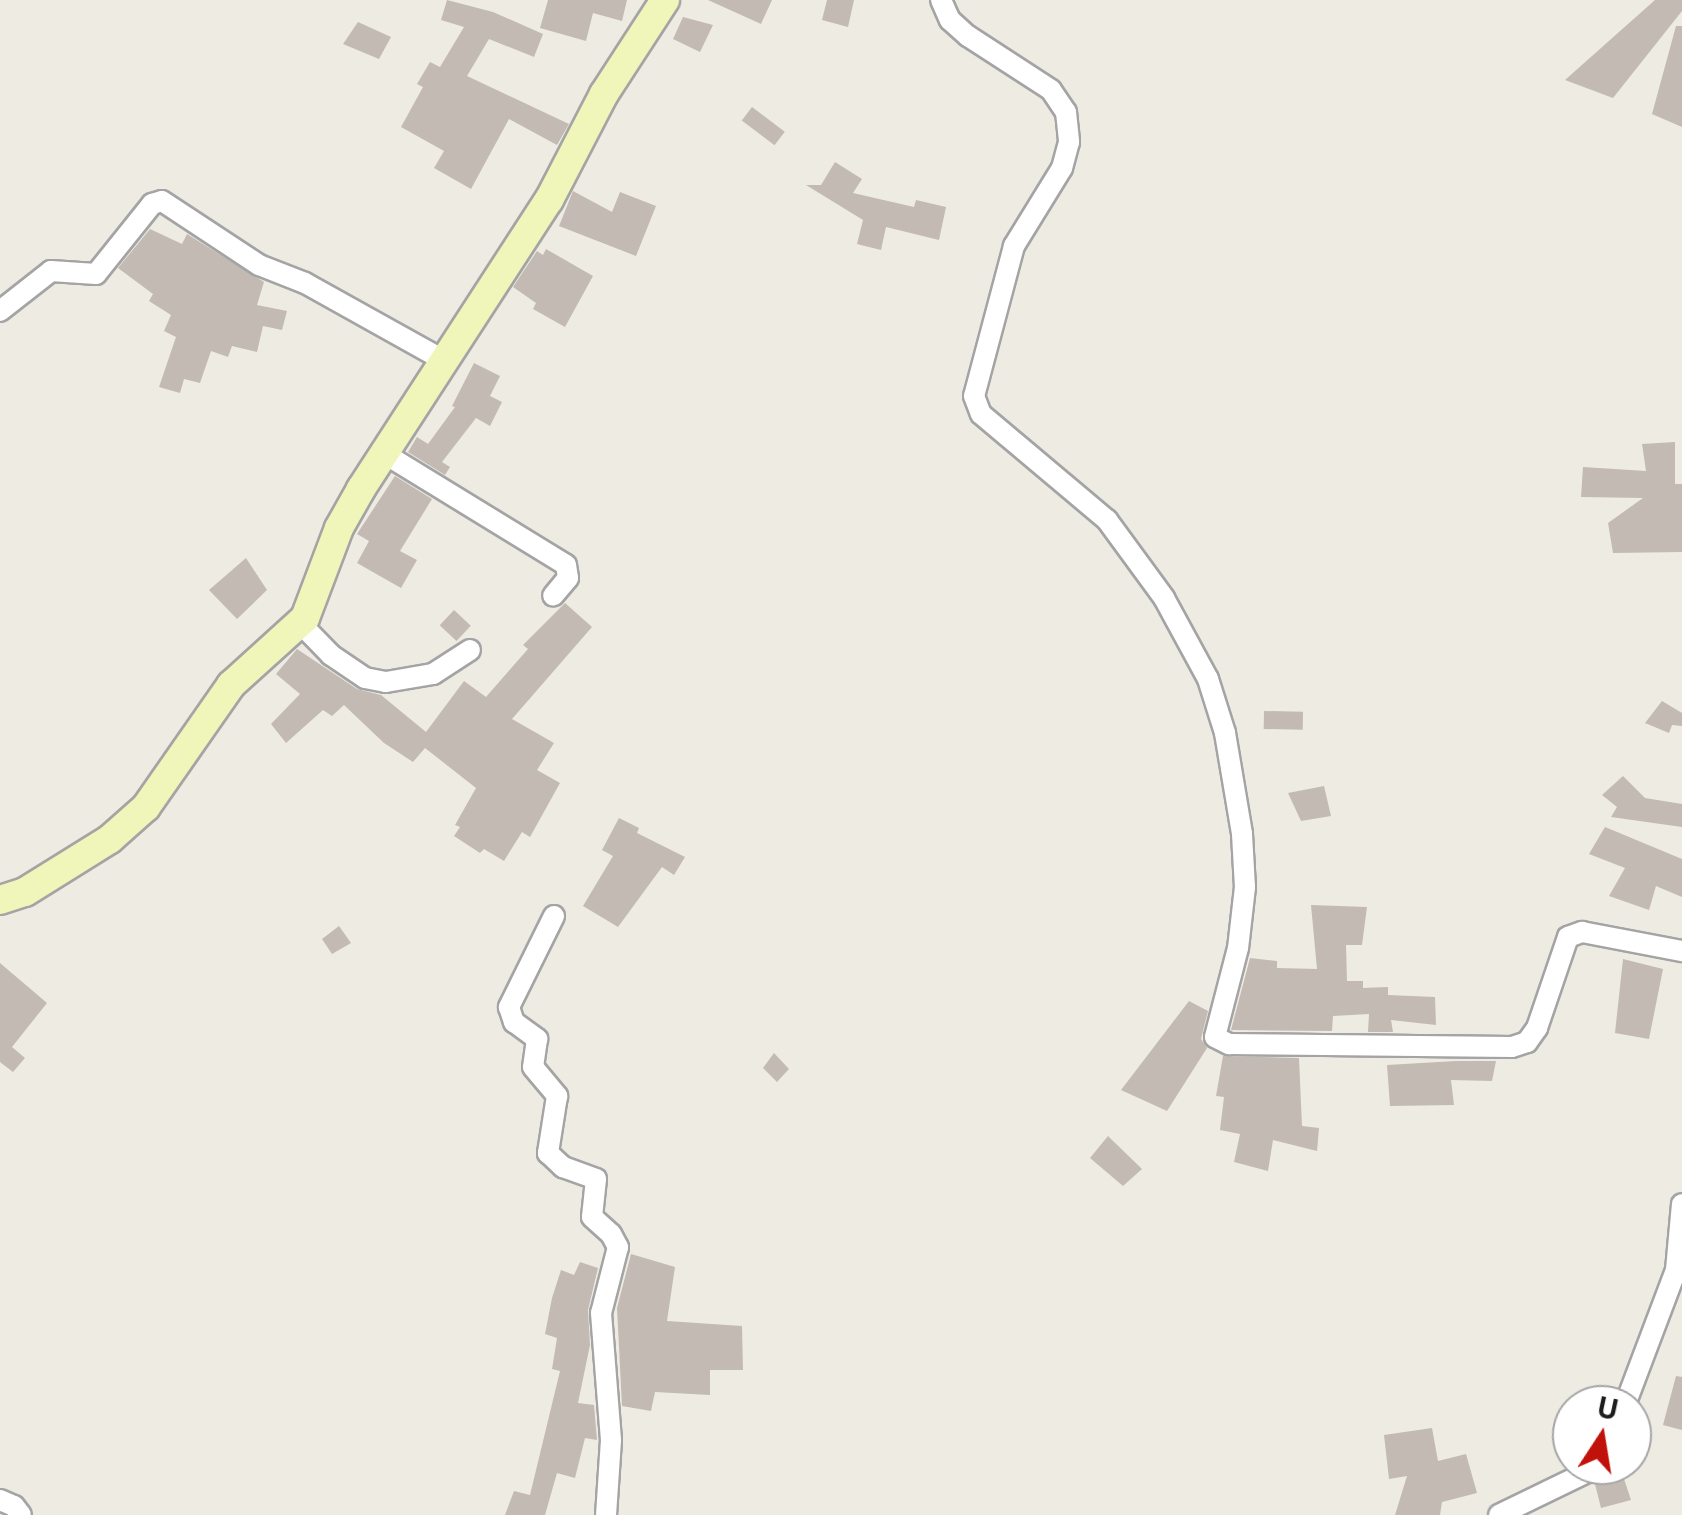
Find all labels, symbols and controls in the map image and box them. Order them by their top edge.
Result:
north arrow [1552,1385,1652,1485]
text: U [1594,1387,1622,1428]

